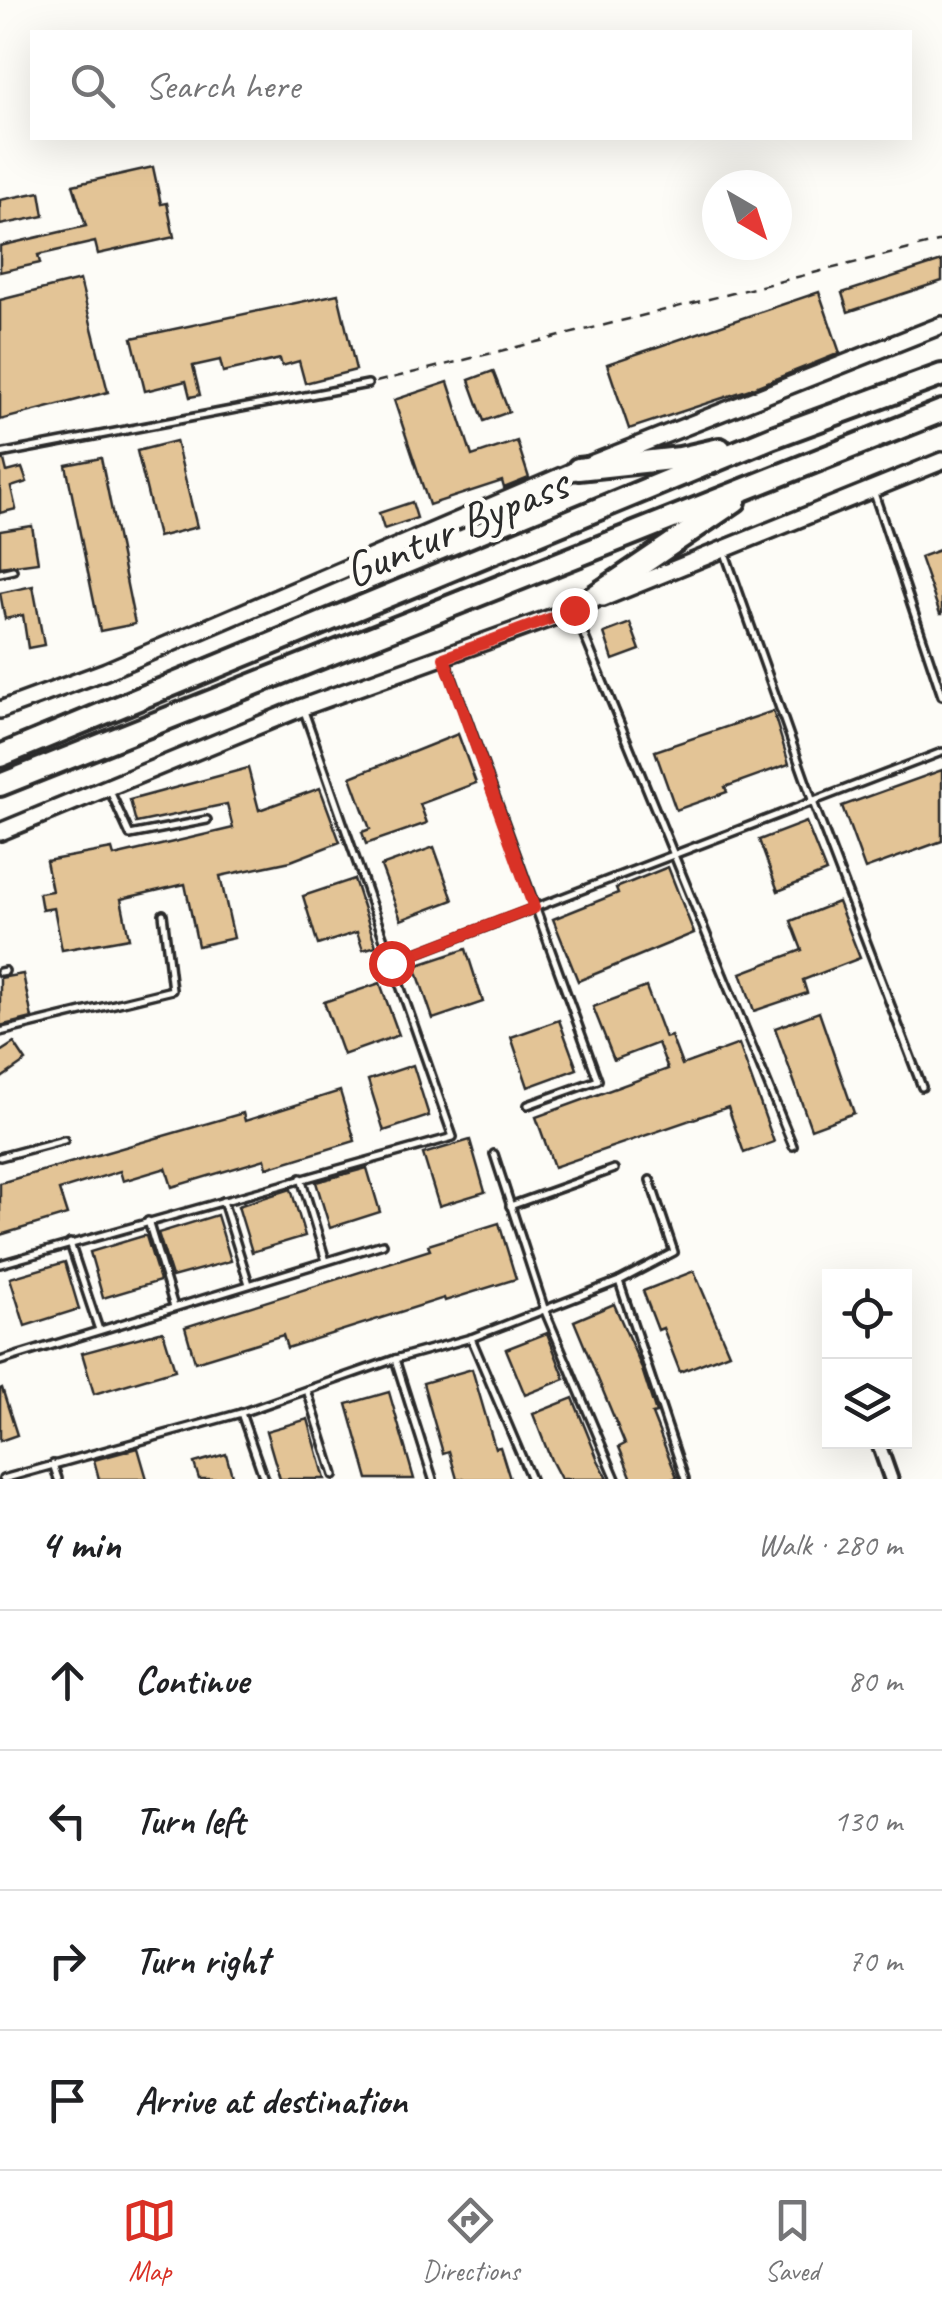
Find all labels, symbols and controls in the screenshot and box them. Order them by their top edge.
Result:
search box [30,30,912,140]
icon: search [65,58,120,113]
text: Search here [145,62,300,109]
north arrow [702,170,792,260]
street label: Guntur Bypass [335,451,581,601]
route end [552,588,598,634]
route start [369,941,415,987]
map controls [822,1269,912,1449]
button: locate [822,1269,912,1359]
button: layers [822,1359,912,1449]
text: 4 min [40,1518,120,1571]
text: Walk · 280 m [758,1524,902,1565]
icon: ahead [40,1653,95,1708]
text: Continue [135,1657,249,1704]
text: 80 m [848,1660,902,1701]
icon: left [40,1793,95,1848]
text: Turn left [135,1797,245,1844]
text: 130 m [833,1800,902,1841]
icon: right [40,1933,95,1988]
text: Turn right [135,1937,269,1984]
text: 70 m [848,1940,902,1981]
icon: arrive [40,2073,95,2128]
text: Arrive at destination [135,2077,407,2124]
tab: Map [122,2193,177,2288]
tab: Directions [422,2193,520,2288]
tab: Saved [765,2193,820,2288]

